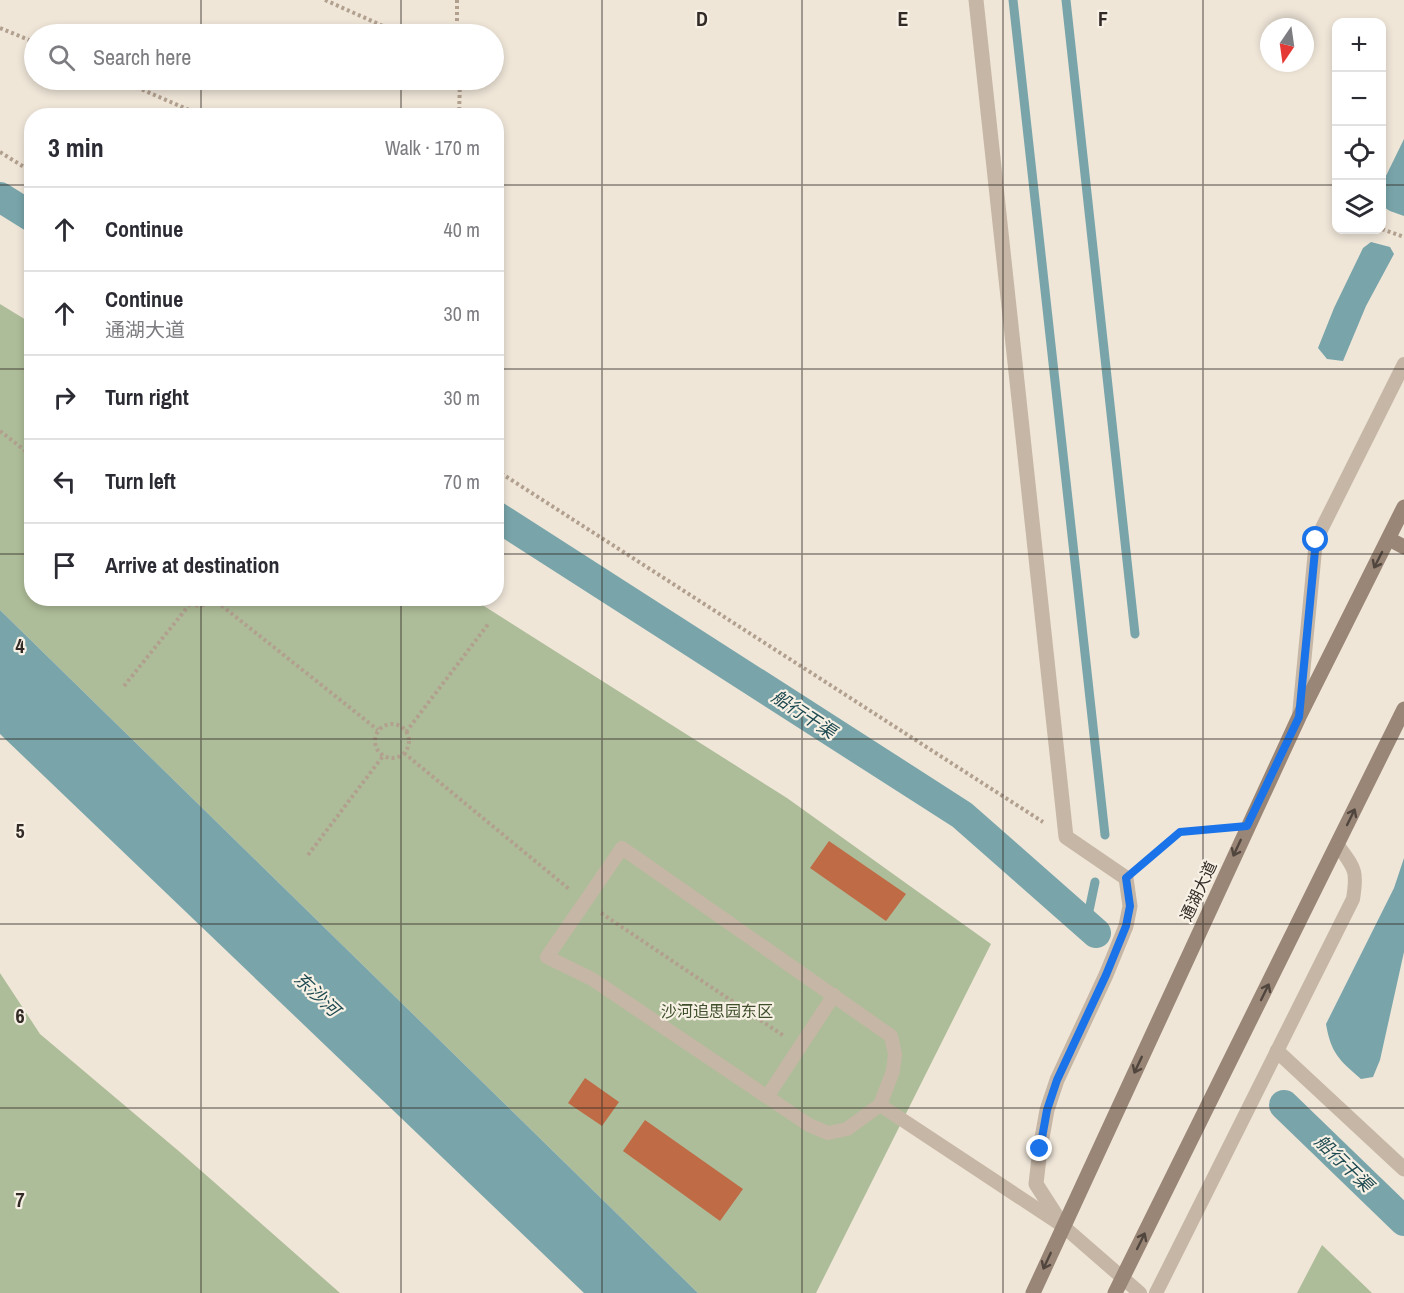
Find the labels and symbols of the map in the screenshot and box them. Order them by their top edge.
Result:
text: D [696,5,708,32]
text: E [898,5,909,32]
text: F [1098,5,1108,32]
north arrow [1260,18,1314,72]
route start [1302,526,1328,552]
one-way arrow [1372,550,1383,568]
text: 4 [15,632,25,659]
water label: 船行干渠 [767,684,844,746]
one-way arrow [1345,808,1357,826]
text: 5 [15,817,25,844]
one-way arrow [1231,839,1243,857]
street label: 通湖大道 [1175,857,1221,925]
water label: 东沙河 [289,966,347,1024]
one-way arrow [1259,983,1271,1001]
park label: 沙河追思园东区 [661,1000,773,1022]
text: 6 [15,1002,25,1029]
one-way arrow [1131,1055,1143,1073]
water label: 船行干渠 [1309,1129,1381,1199]
route end [1026,1135,1052,1161]
text: 7 [15,1186,25,1213]
one-way arrow [1136,1232,1148,1250]
one-way arrow [1041,1251,1053,1269]

